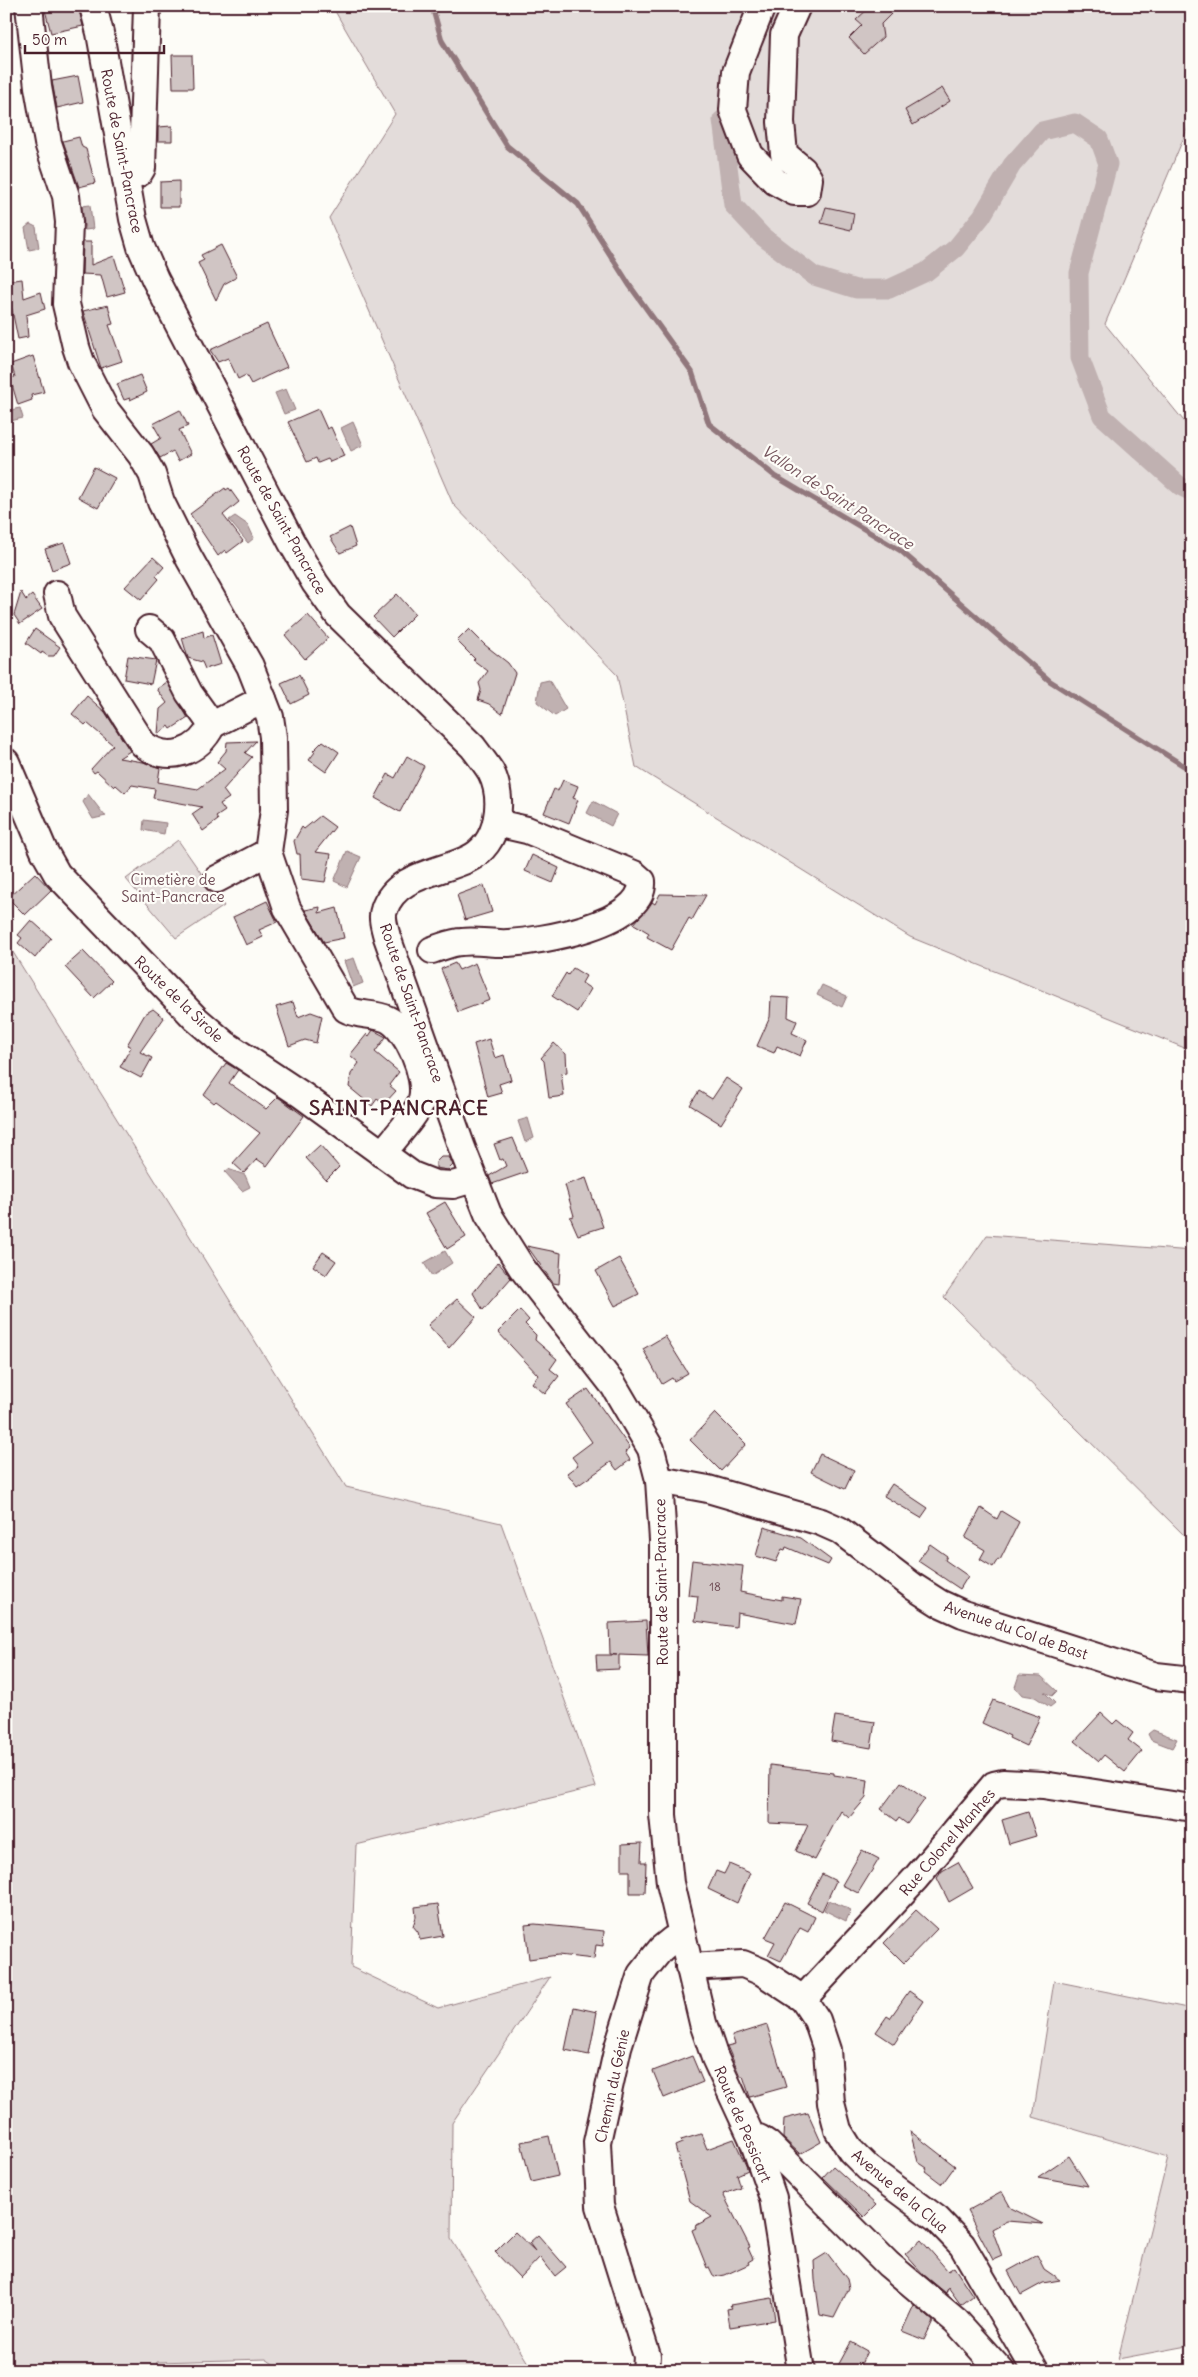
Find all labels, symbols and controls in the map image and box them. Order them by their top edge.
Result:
scale bar [25,22,164,54]
text: 50 m [32,30,67,49]
street label: Route de Saint-Pancrace [97,67,147,235]
water label: Vallon de Saint Pancrace [758,440,919,554]
street label: Route de Saint-Pancrace [233,442,331,598]
park label: Cimetière de Saint-Pancrace [121,870,225,906]
street label: Route de Saint-Pancrace [376,921,448,1085]
street label: Route de la Sirole [130,952,228,1046]
district label: SAINT-PANCRACE [309,1095,489,1120]
street label: Route de Saint-Pancrace [650,1498,672,1666]
house number: 18 [709,1579,721,1594]
street label: Avenue du Col de Bast [942,1596,1090,1664]
street label: Rue Colonel Manhes [895,1784,999,1900]
street label: Chemin du Génie [591,2027,633,2145]
street label: Route de Pessicart [710,2063,776,2185]
street label: Avenue de la Clua [848,2145,952,2237]

